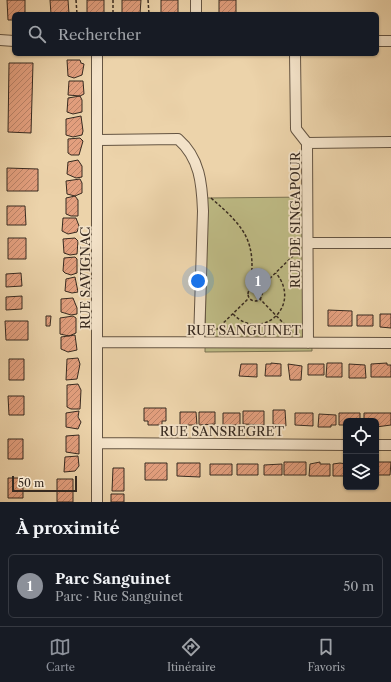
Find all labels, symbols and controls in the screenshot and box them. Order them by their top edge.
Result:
search box [12,12,379,56]
icon: search [26,23,48,45]
text: Rechercher [58,25,141,44]
street label: RUE DE SINGAPOUR [287,150,303,288]
street label: RUE SAVIGNAC [77,227,93,329]
pin: 1 [245,268,271,301]
your location [188,271,208,291]
street label: RUE SANGUINET [187,322,301,338]
map controls [343,418,379,490]
button: locate [343,418,379,454]
street label: RUE SANSREGRET [160,423,285,439]
button: layers [343,454,379,490]
scale bar [12,474,77,493]
text: 50 m [18,476,44,490]
text: À proximité [16,518,120,538]
text: Parc Sanguinet [55,569,171,588]
text: 1 [27,578,33,594]
text: 50 m [343,578,374,594]
text: Parc · Rue Sanguinet [55,588,183,604]
tab: Carte [46,636,75,674]
tab: Itinéraire [167,636,216,674]
tab: Favoris [308,636,345,674]

